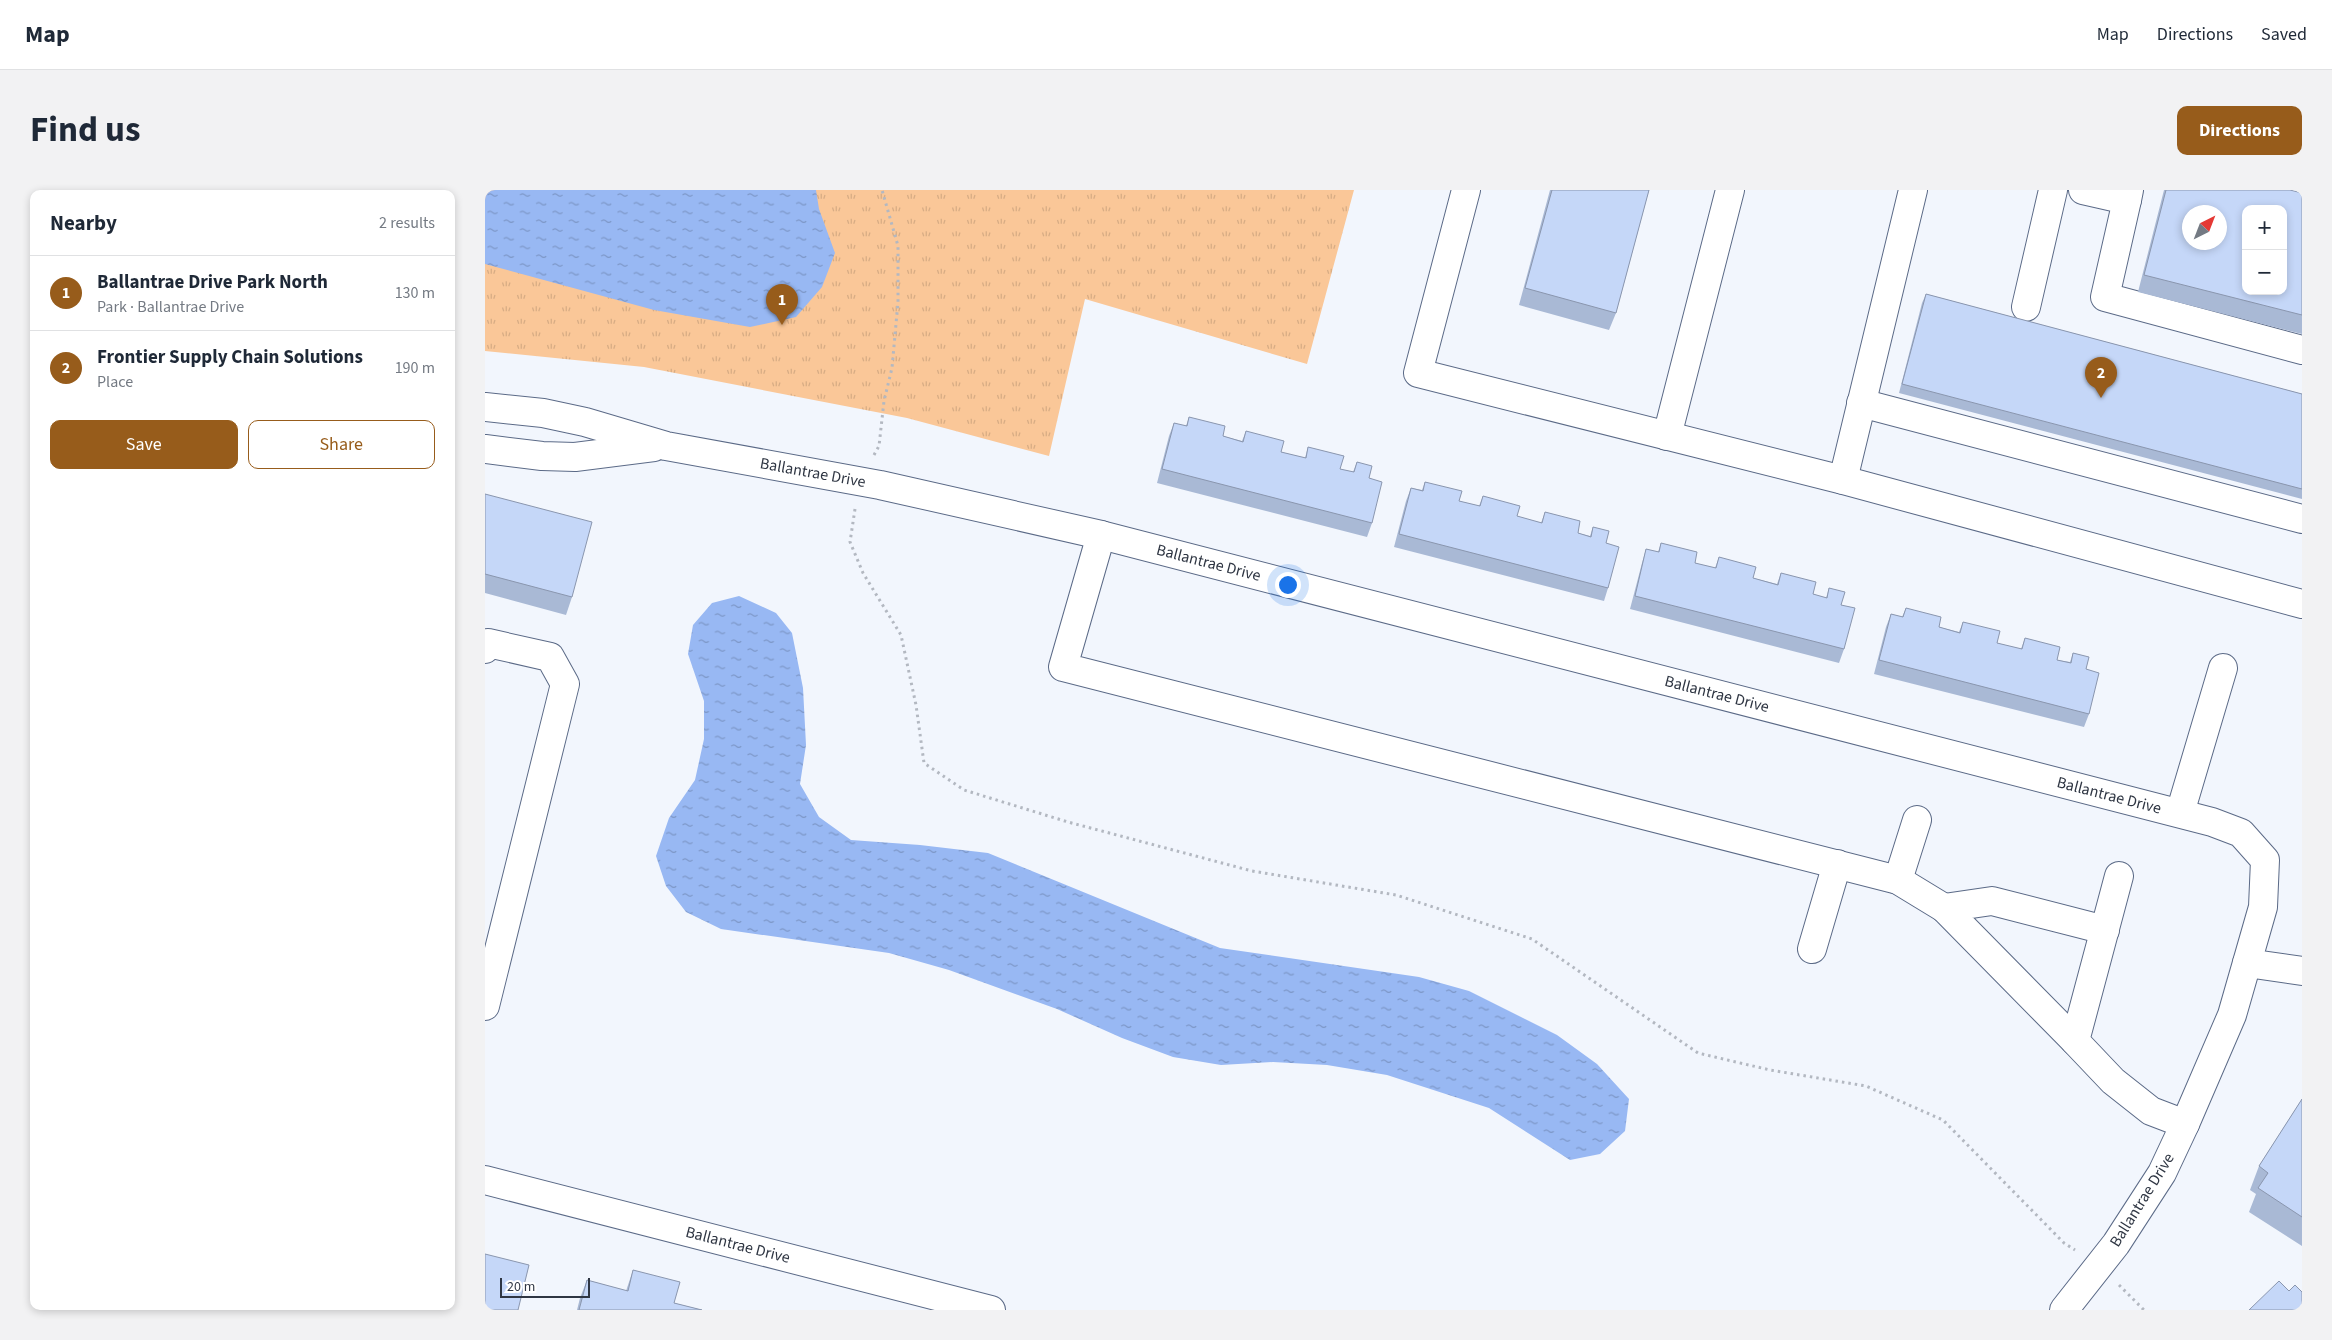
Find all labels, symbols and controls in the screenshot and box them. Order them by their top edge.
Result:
text: Map [25,17,70,52]
text: Map [2097,22,2129,47]
text: Directions [2157,22,2233,47]
text: Saved [2261,22,2307,47]
text: Find us [30,105,140,155]
button: Directions [2177,106,2302,155]
north arrow [2182,205,2227,250]
map controls [2242,205,2287,295]
button: + [2242,205,2287,250]
text: Nearby [50,208,117,238]
text: 2 results [379,212,435,234]
button: − [2242,250,2287,295]
text: Ballantrae Drive Park North [97,269,328,296]
text: 1 [62,282,70,304]
text: 130 m [395,282,435,304]
pin: 1 [766,284,798,325]
text: Park · Ballantrae Drive [97,296,244,318]
text: Frontier Supply Chain Solutions [97,344,363,371]
text: 2 [62,357,70,379]
text: 190 m [395,357,435,379]
pin: 2 [2085,357,2117,398]
text: Place [97,371,133,393]
button: Save [50,420,238,469]
button: Share [248,420,435,469]
street label: Ballantrae Drive [758,452,868,493]
street label: Ballantrae Drive [1154,539,1263,587]
your location [1275,572,1301,598]
street label: Ballantrae Drive [1662,670,1772,718]
street label: Ballantrae Drive [2054,771,2164,819]
street label: Ballantrae Drive [2104,1149,2180,1251]
street label: Ballantrae Drive [683,1221,792,1269]
scale bar [500,1275,590,1298]
text: 20 m [507,1277,535,1297]

